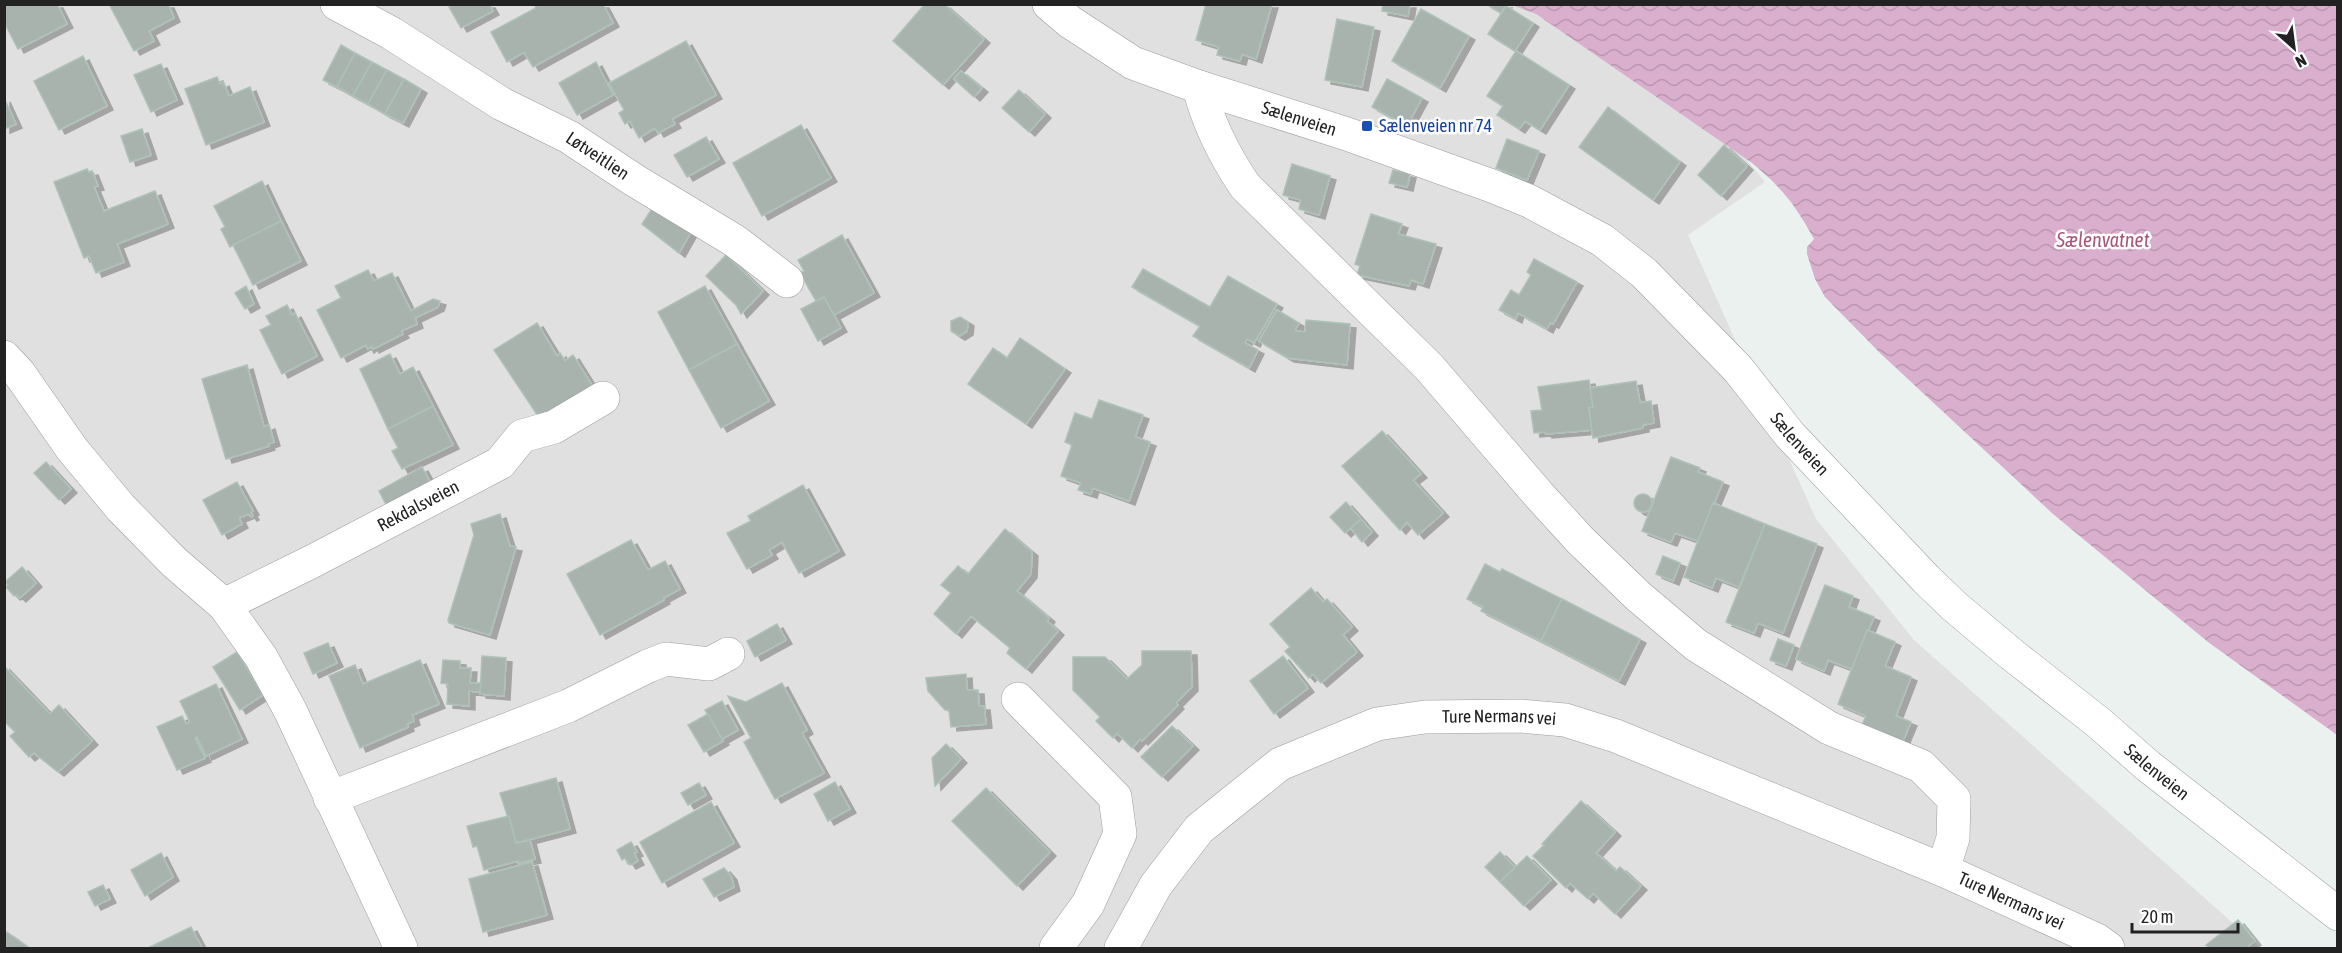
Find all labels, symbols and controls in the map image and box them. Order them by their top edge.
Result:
north arrow [2264,18,2324,78]
text: N [2293,51,2309,71]
street label: Sælenveien [1259,97,1339,140]
place label: Sælenveien nr 74 [1379,115,1492,136]
marker: Sælenveien nr 74 [1360,119,1374,133]
street label: Løtveitlien [562,127,633,184]
water label: Sælenvatnet [2056,228,2150,251]
street label: Sælenveien [1766,408,1834,480]
street label: Rekdalsveien [373,475,462,535]
street label: Ture Nermans vei [1442,705,1557,729]
street label: Sælenveien [2120,739,2194,804]
street label: Ture Nermans vei [1955,867,2068,934]
scale bar [2132,896,2238,934]
text: 20 m [2141,906,2173,927]

